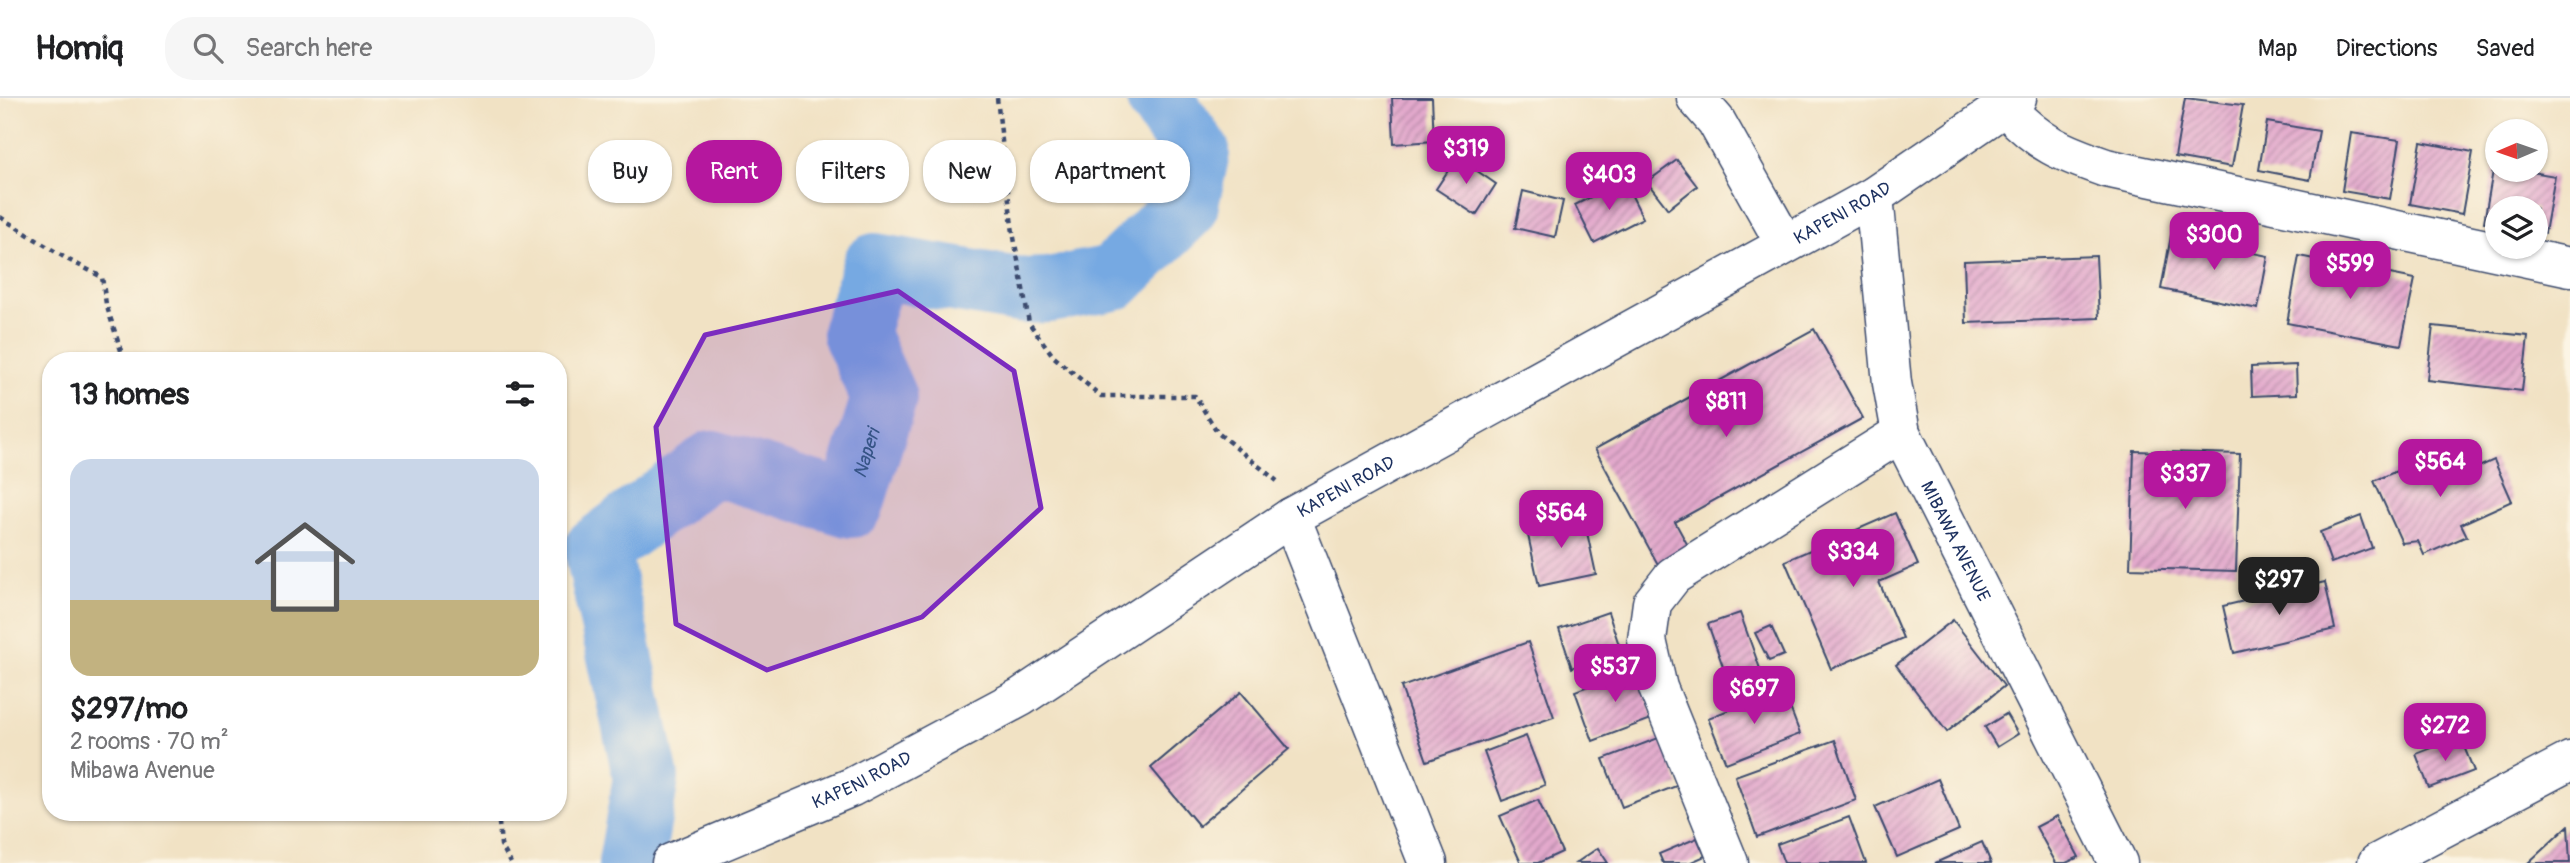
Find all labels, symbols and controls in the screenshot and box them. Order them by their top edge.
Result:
search box [165,17,655,80]
text: Homiq [35,28,123,69]
icon: search [189,29,227,67]
text: Search here [245,32,372,64]
text: Map [2258,34,2298,63]
text: Directions [2336,34,2437,63]
text: Saved [2475,34,2535,63]
north arrow [2485,119,2548,182]
map controls [2485,119,2548,259]
pin: $319 [1425,126,1507,186]
text: $319 [1443,134,1489,163]
chip: Buy [588,140,672,203]
chip: Rent [686,140,782,203]
chip: Filters [796,140,909,203]
chip: New [923,140,1016,203]
chip: Apartment [1030,140,1190,203]
pin: $403 [1568,152,1650,212]
text: $403 [1582,160,1636,189]
street label: KAPENI ROAD [1790,176,1896,249]
button: layers [2485,196,2548,259]
pin: $300 [2173,212,2255,272]
text: $300 [2186,220,2242,249]
pin: $599 [2309,242,2391,301]
text: $599 [2326,249,2374,278]
icon: filters [501,375,539,413]
text: 13 homes [70,376,189,413]
pin: $811 [1685,380,1767,439]
text: $811 [1705,387,1747,416]
water label: Naperi [848,424,887,481]
pin: $564 [2399,440,2481,499]
text: $564 [2414,447,2466,476]
street label: KAPENI ROAD [1293,451,1399,523]
pin: $337 [2144,452,2226,511]
text: $337 [2160,459,2210,488]
street label: MIBAWA AVENUE [1916,477,1996,605]
pin: $564 [1520,490,1602,550]
text: $564 [1535,498,1587,527]
icon: home [242,504,368,630]
pin: $334 [1812,530,1894,589]
text: $334 [1827,537,1879,566]
pin: $297 [2238,558,2320,617]
text: $297 [2254,565,2304,594]
pin: $537 [1574,644,1656,704]
text: $537 [1590,652,1640,681]
pin: $697 [1713,666,1795,726]
text: $697 [1729,674,1779,703]
text: $297/mo [70,690,188,727]
pin: $272 [2404,704,2486,763]
text: $272 [2420,711,2470,740]
text: 2 rooms · 70 m² [70,727,229,756]
street label: KAPENI ROAD [808,746,915,814]
text: Mibawa Avenue [70,756,215,785]

